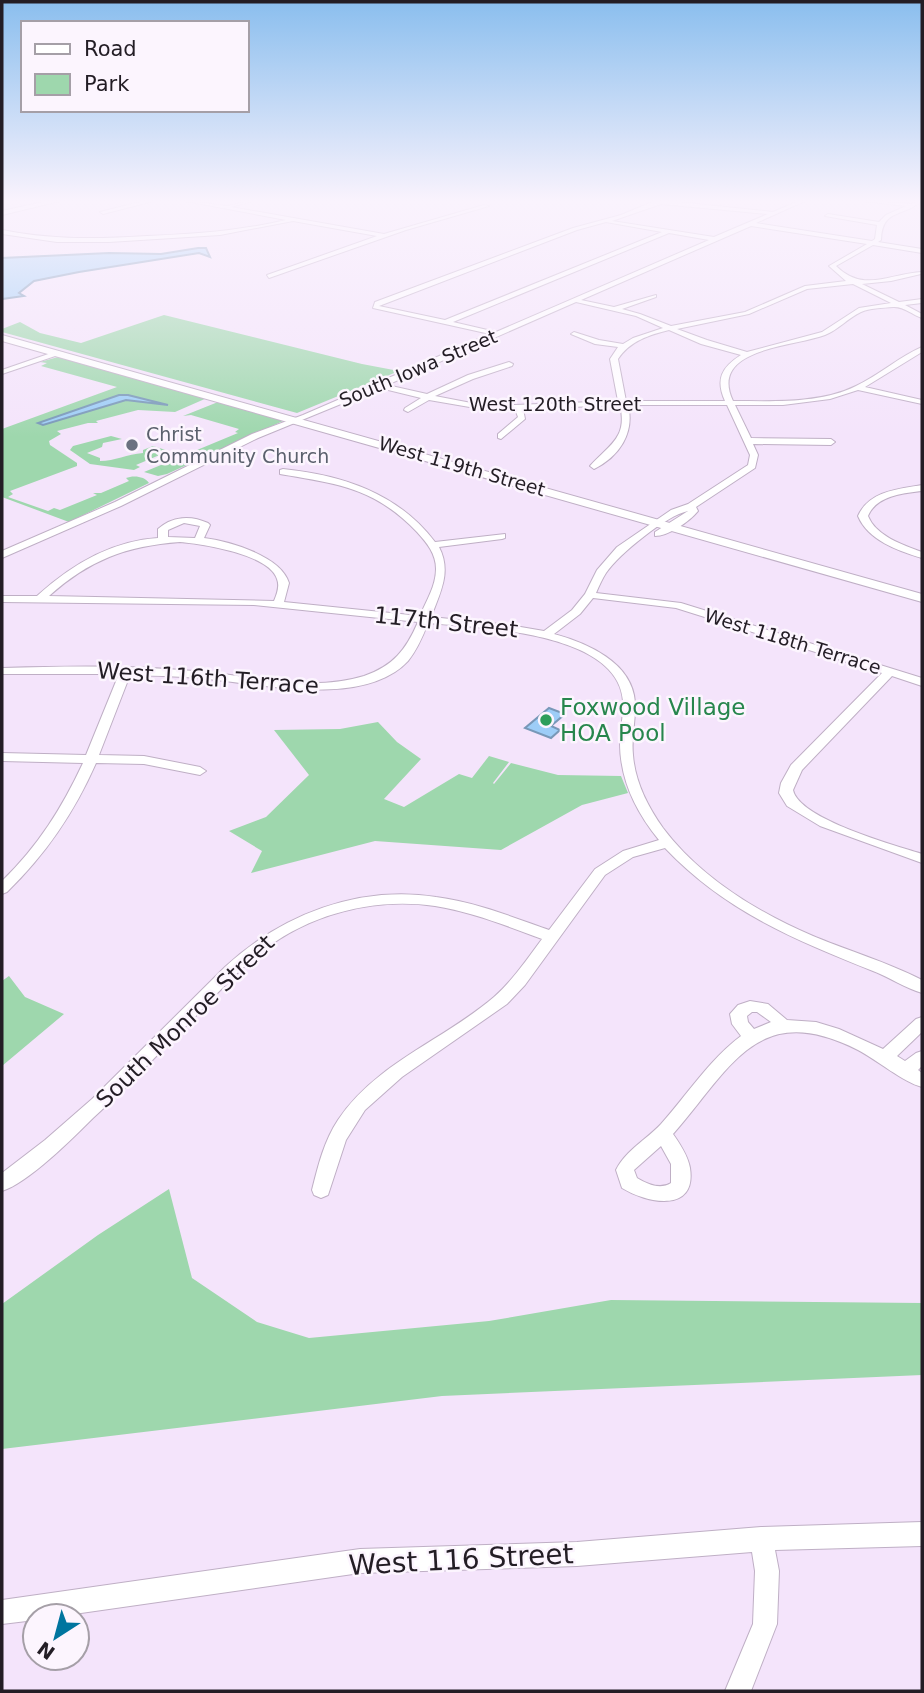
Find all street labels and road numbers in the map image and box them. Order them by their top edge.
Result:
street label: South Iowa Street [336,325,500,411]
street label: West 120th Street [469,393,641,415]
street label: West 119th Street [376,432,548,500]
street label: 117th Street [373,602,519,642]
street label: West 118th Terrace [702,604,884,678]
street label: West 116th Terrace [96,657,320,699]
street label: South Monroe Street [91,929,279,1113]
street label: West 116 Street [348,1537,574,1582]

